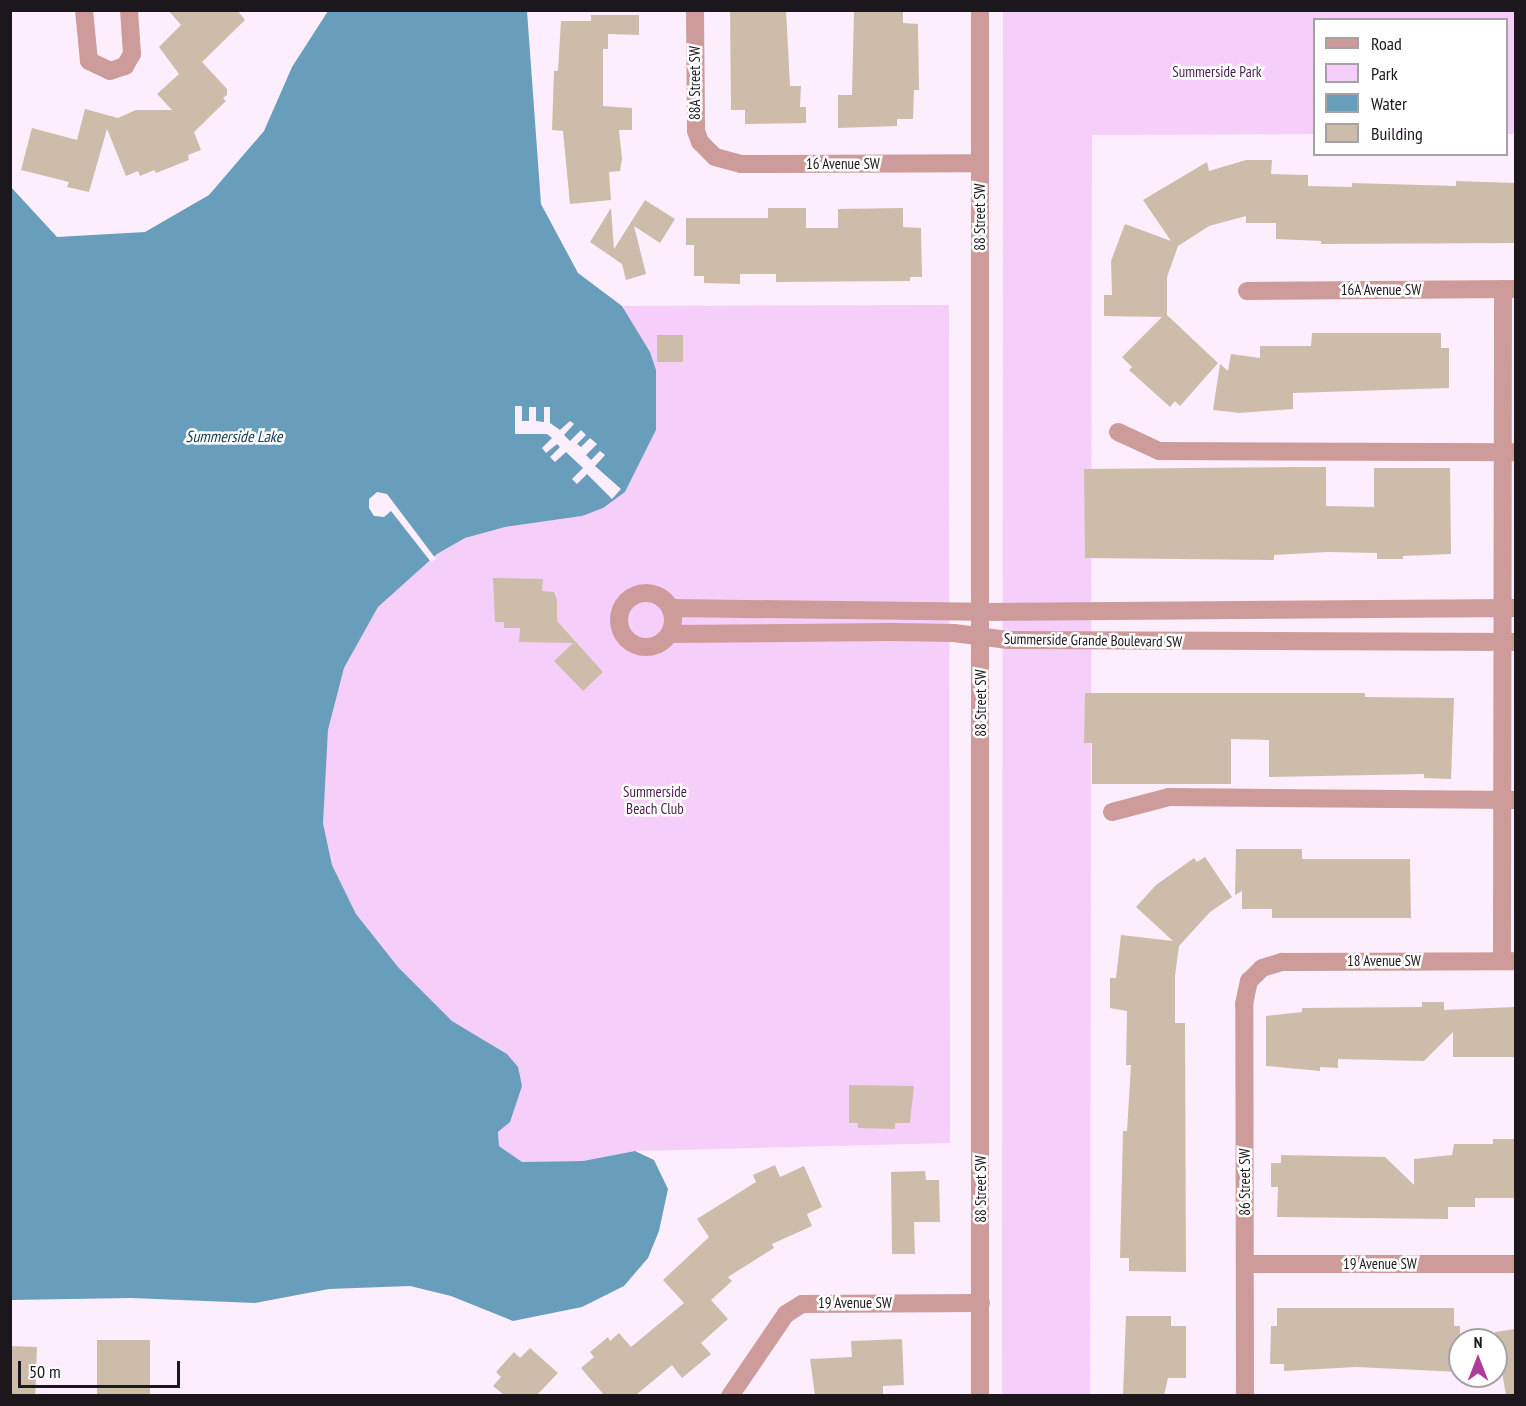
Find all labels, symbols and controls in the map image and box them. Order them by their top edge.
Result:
legend [1313,18,1508,156]
text: Road [1371,32,1402,55]
street label: 88A Street SW [686,46,704,120]
text: Park [1371,62,1398,85]
park label: Summerside Park [1172,63,1262,81]
text: Water [1371,92,1407,115]
text: Building [1371,122,1423,145]
street label: 16 Avenue SW [806,155,880,173]
street label: 88 Street SW [971,183,989,251]
street label: 16A Avenue SW [1340,281,1422,299]
water label: Summerside Lake [186,426,282,446]
street label: Summerside Grande Boulevard SW [1004,629,1182,651]
street label: 88 Street SW [972,669,990,737]
park label: Summerside Beach Club [623,782,687,817]
street label: 18 Avenue SW [1347,952,1421,970]
street label: 86 Street SW [1236,1148,1254,1216]
street label: 88 Street SW [972,1155,990,1223]
street label: 19 Avenue SW [1343,1255,1417,1273]
street label: 19 Avenue SW [818,1294,892,1312]
north arrow [1448,1328,1508,1388]
text: N [1474,1332,1482,1352]
scale bar [21,1349,183,1387]
text: 50 m [29,1360,61,1383]

